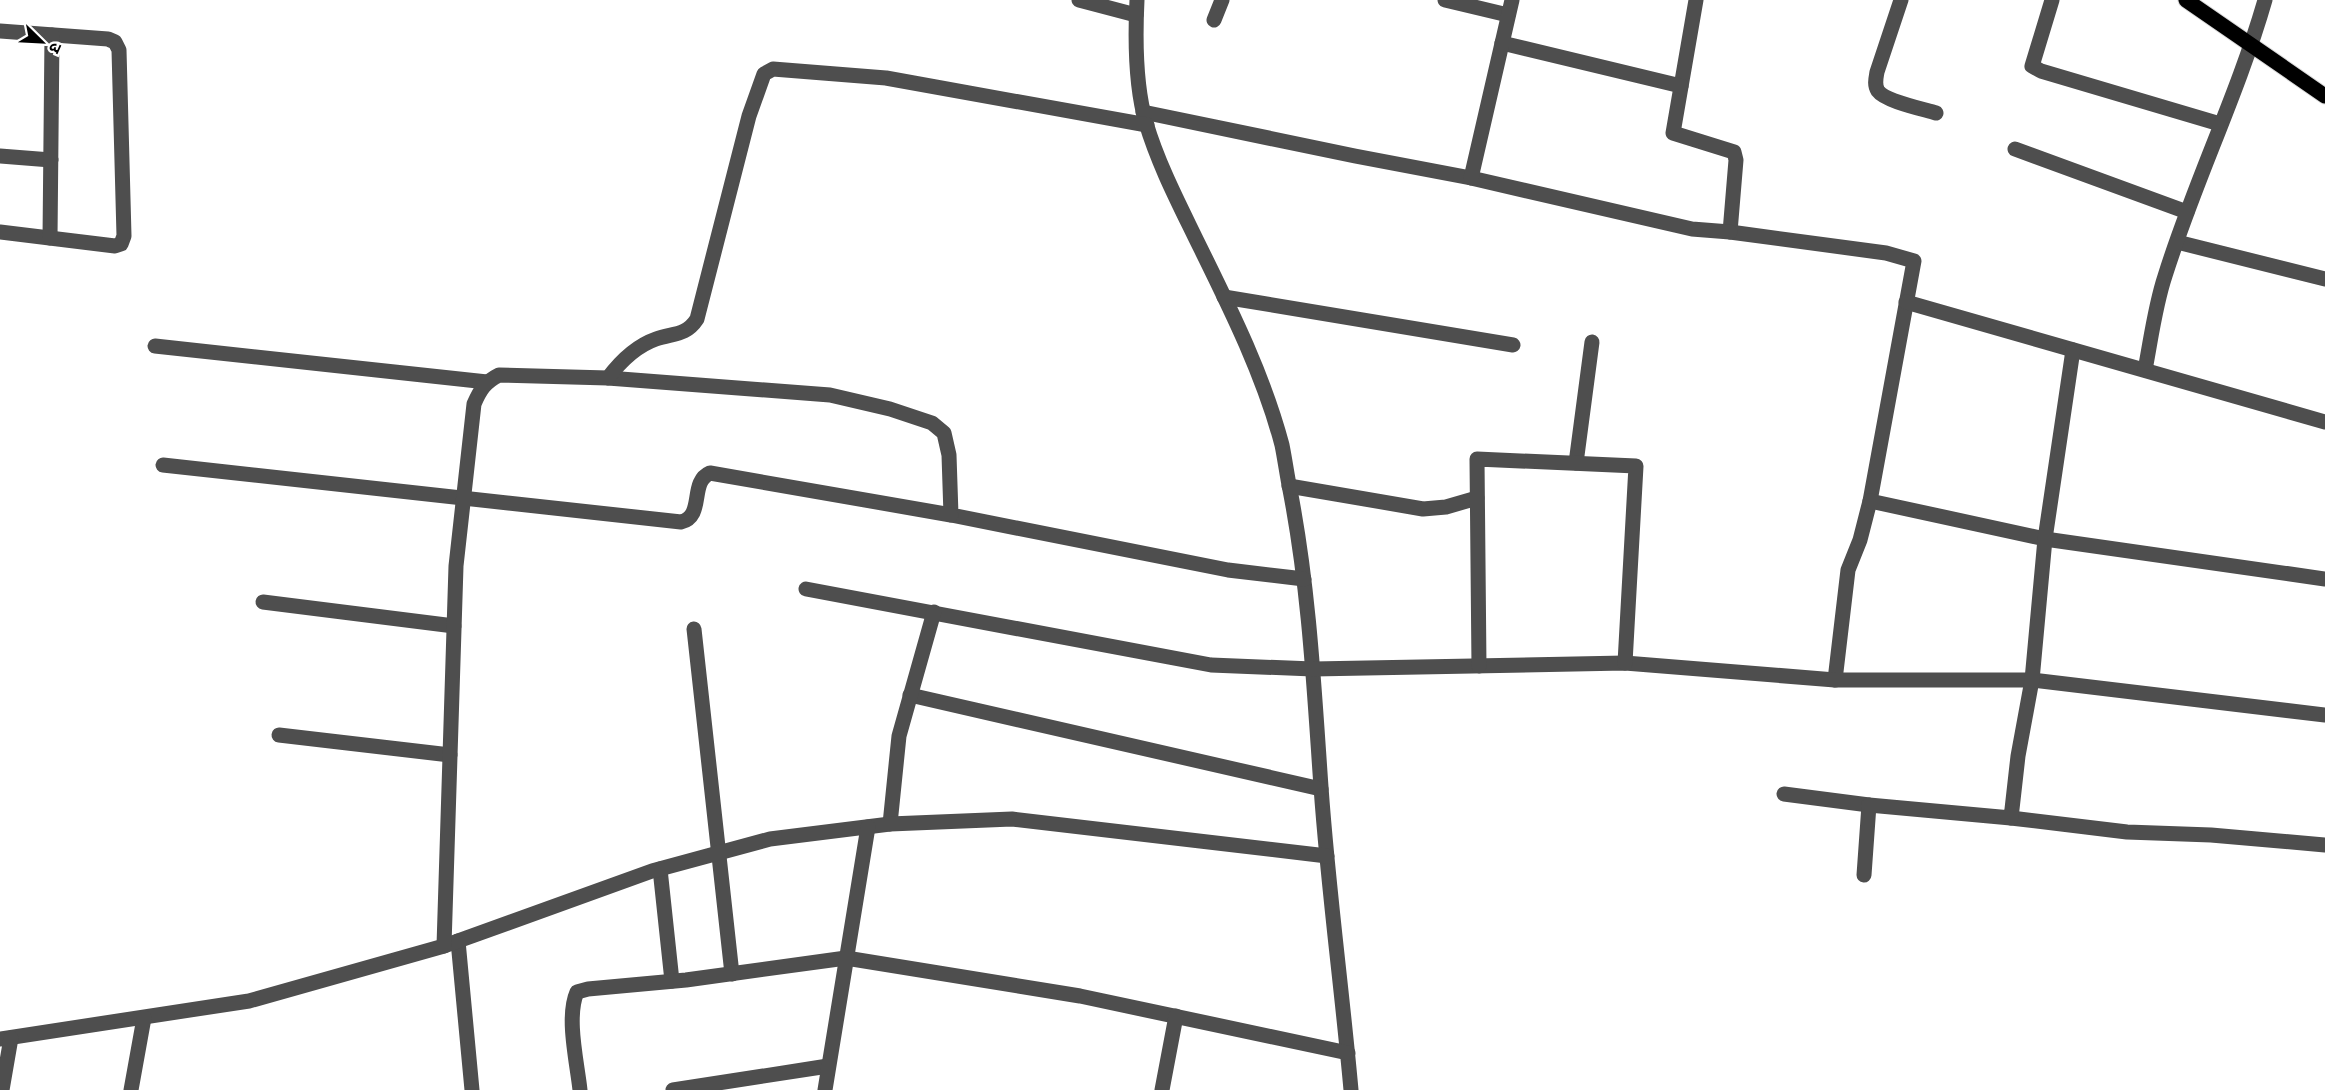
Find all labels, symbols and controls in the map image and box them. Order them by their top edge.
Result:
north arrow [12,12,72,72]
text: उ [45,40,67,57]

